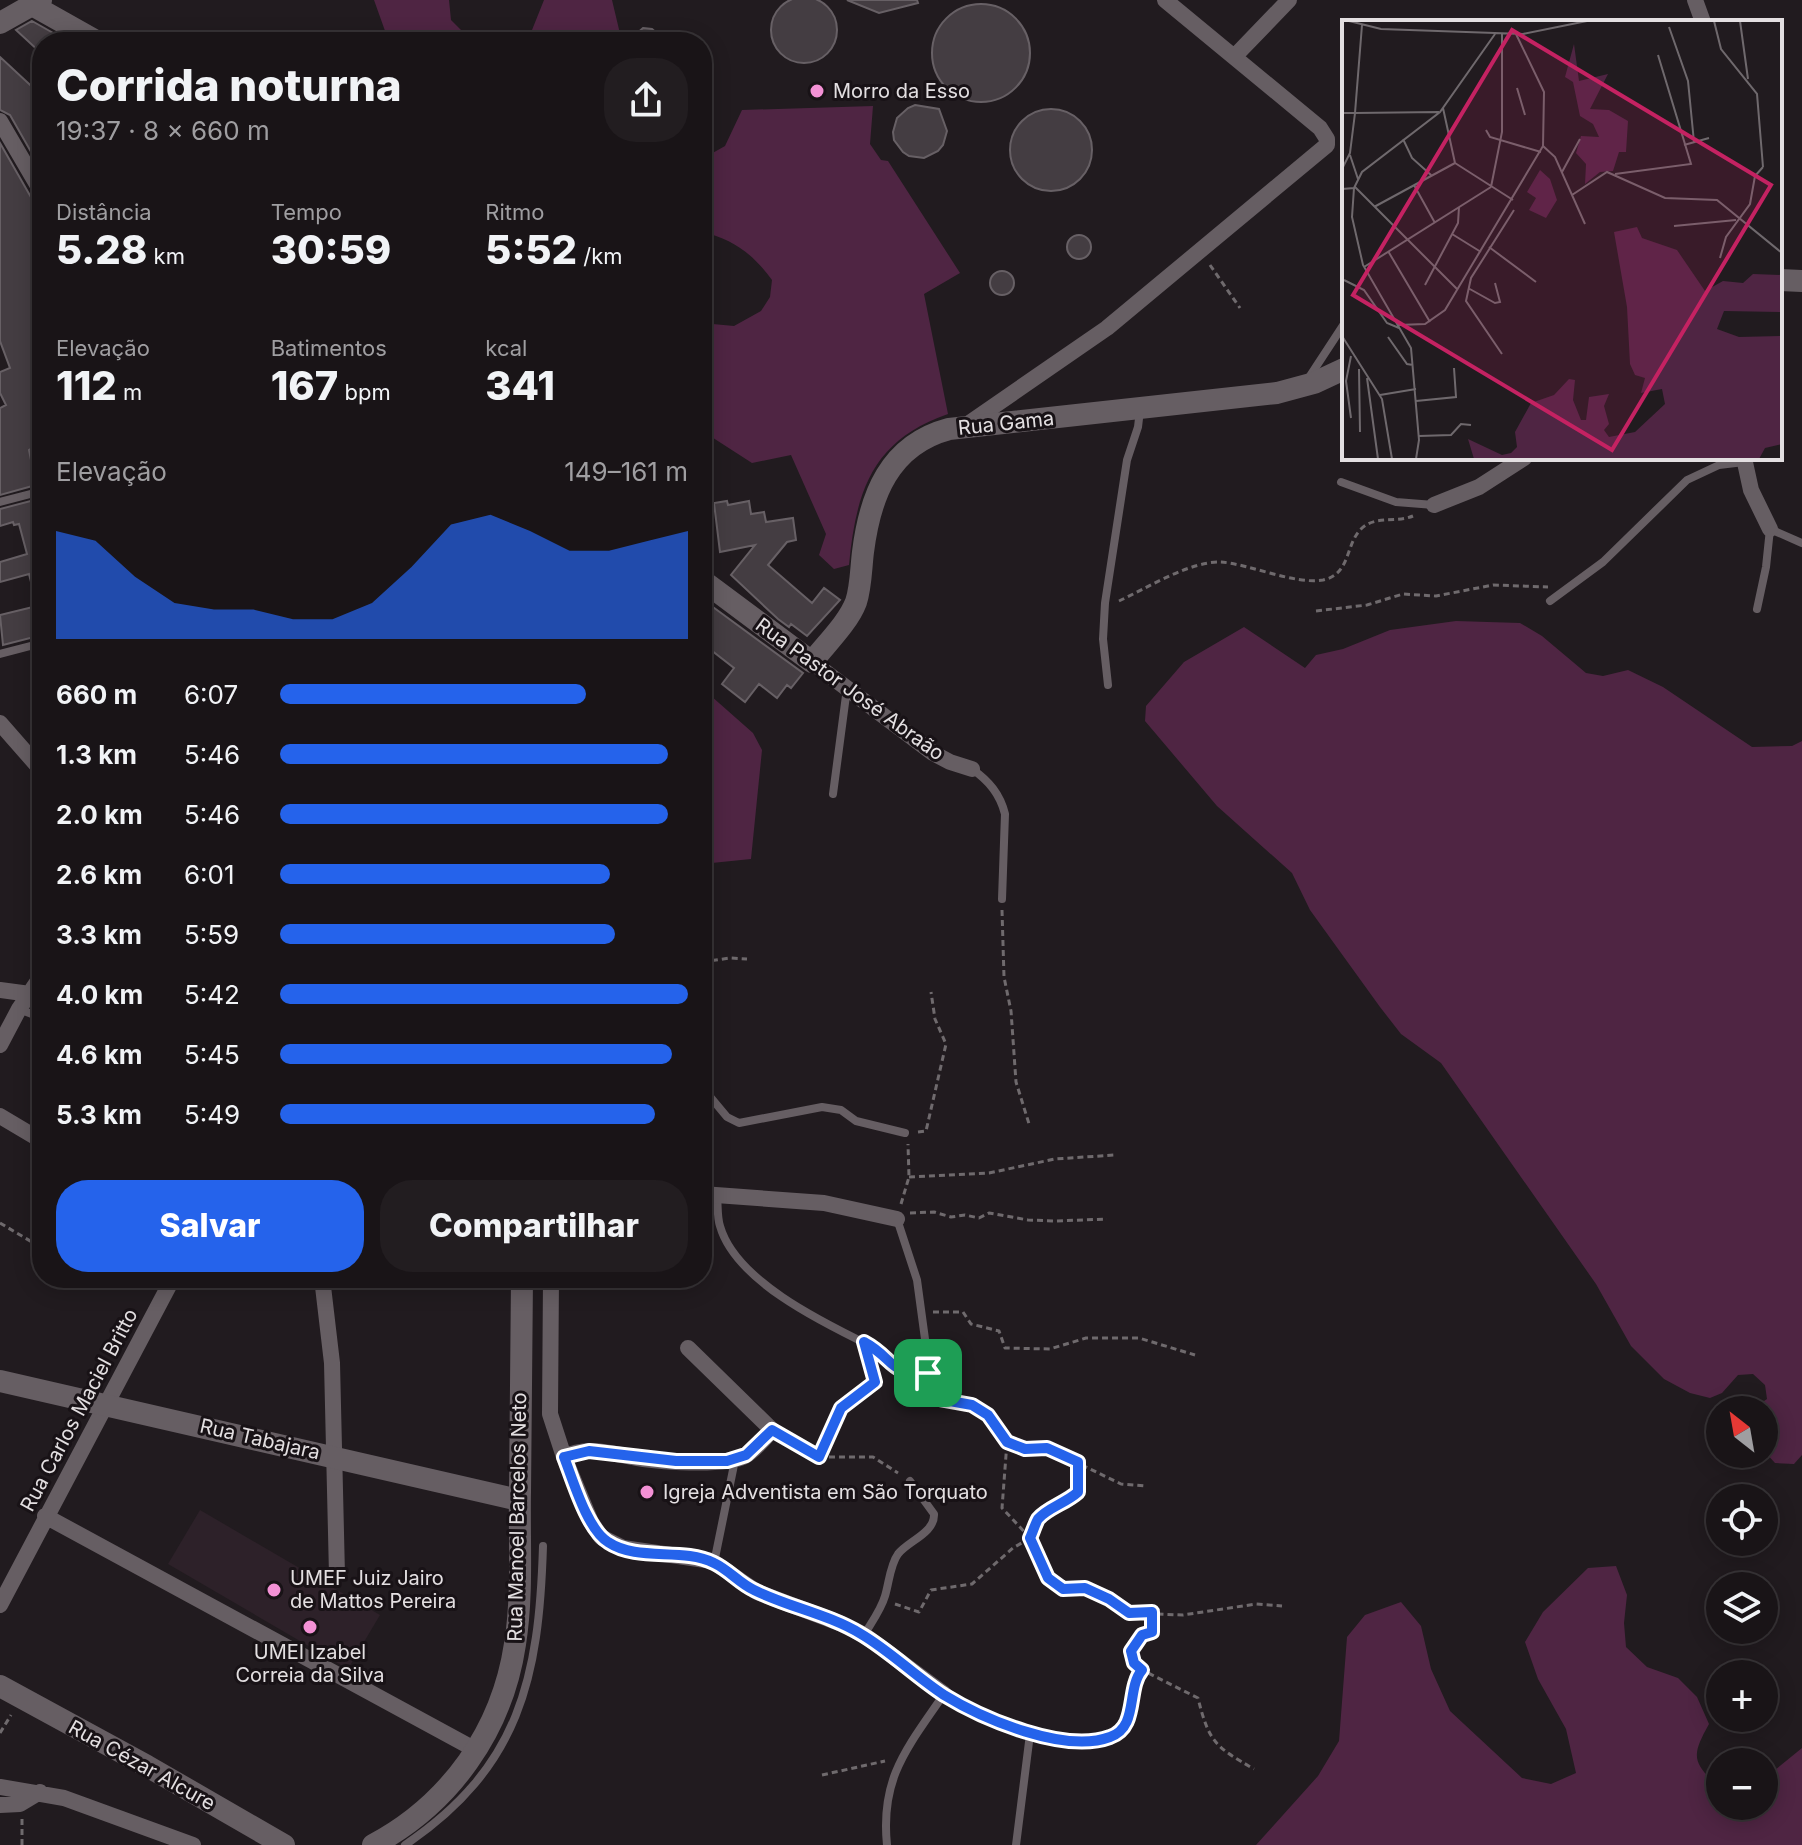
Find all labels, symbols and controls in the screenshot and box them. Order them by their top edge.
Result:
inset map [1342,20,1782,460]
text: Corrida noturna [56,58,402,112]
button: share [604,58,688,142]
place label: Morro da Esso [833,79,970,103]
marker: Morro da Esso [808,82,826,100]
text: 19:37 · 8 × 660 m [56,115,270,146]
text: Distância [56,199,152,225]
text: Tempo [271,199,342,225]
text: Ritmo [485,199,544,225]
text: 5.28 [56,225,147,274]
text: 30:59 [271,225,391,274]
text: 5:52 [485,225,577,274]
text: km [147,243,185,269]
text: /km [577,243,623,269]
text: Elevação [56,335,150,361]
text: Batimentos [271,335,387,361]
text: kcal [485,335,527,361]
text: 112 [56,361,117,410]
text: 167 [271,361,338,410]
text: 341 [485,361,555,410]
text: m [117,379,142,405]
text: bpm [338,379,391,405]
street label: Rua Gama [957,406,1055,440]
text: Elevação [56,456,167,487]
text: 149–161 m [564,456,688,487]
street label: Rua Pastor José Abraão [751,613,949,765]
text: 660 m [56,679,137,710]
text: 6:07 [184,679,238,710]
text: 1.3 km [56,739,137,770]
text: 5:46 [184,739,240,770]
text: 2.0 km [56,799,143,830]
text: 5:46 [184,799,240,830]
text: 2.6 km [56,859,142,890]
text: 6:01 [184,859,235,890]
text: 3.3 km [56,919,142,950]
text: 5:59 [184,919,239,950]
text: 4.0 km [56,979,143,1010]
text: 5:42 [184,979,240,1010]
text: 4.6 km [56,1039,142,1070]
text: 5:45 [184,1039,240,1070]
text: 5.3 km [56,1099,142,1130]
text: 5:49 [184,1099,240,1130]
button: Salvar [56,1180,364,1272]
button: Compartilhar [380,1180,688,1272]
street label: Rua Carlos Maciel Britto [15,1305,143,1515]
pin [894,1339,962,1407]
icon: arrive [906,1351,950,1395]
street label: Rua Manoel Barcelos Neto [503,1392,531,1642]
north arrow [1706,1396,1778,1468]
map controls [1706,1396,1778,1820]
street label: Rua Tabajara [198,1414,322,1464]
place label: Igreja Adventista em São Torquato [663,1480,988,1504]
marker: Igreja Adventista em São Torquato [638,1483,656,1501]
button: locate [1706,1484,1778,1556]
place label: UMEF Juiz Jairo de Mattos Pereira [290,1566,456,1613]
button: layers [1706,1572,1778,1644]
marker: UMEF Juiz Jairo de Mattos Pereira [265,1581,283,1599]
marker: UMEI Izabel Correia da Silva [301,1618,319,1636]
place label: UMEI Izabel Correia da Silva [235,1640,385,1687]
button: + [1706,1660,1778,1732]
street label: Rua Cézar Alcure [65,1715,219,1815]
button: − [1706,1748,1778,1820]

